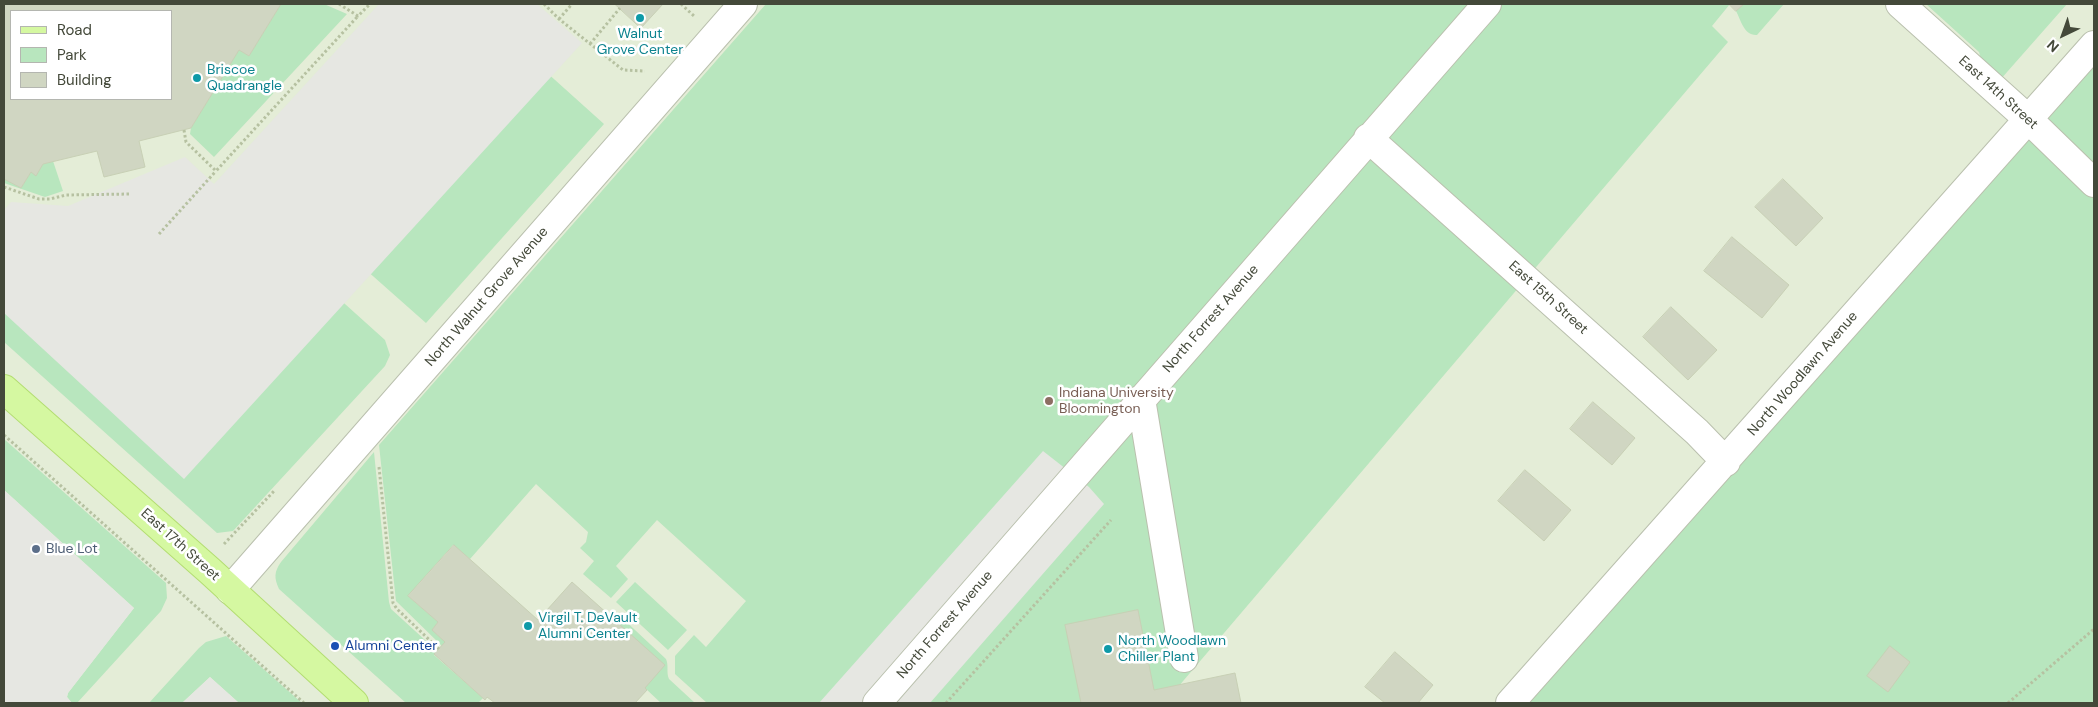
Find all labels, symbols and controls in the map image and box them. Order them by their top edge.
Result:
legend [10,10,172,100]
north arrow [2038,10,2088,60]
marker: Walnut Grove Center [634,12,646,24]
text: Road [57,20,92,40]
place label: Walnut Grove Center [597,26,683,58]
text: N [2043,36,2063,56]
text: Park [57,45,87,65]
street label: East 14th Street [1955,53,2041,133]
place label: Briscoe Quadrangle [207,62,282,94]
text: Building [57,70,112,90]
marker: Briscoe Quadrangle [191,72,203,84]
street label: North Walnut Grove Avenue [422,224,552,370]
street label: East 15th Street [1505,258,1591,338]
street label: North Forrest Avenue [1160,262,1262,376]
street label: North Woodlawn Avenue [1744,308,1862,440]
place label: Indiana University Bloomington [1059,385,1174,418]
marker: Indiana University Bloomington [1043,395,1055,407]
street label: East 17th Street [137,505,223,585]
place label: Blue Lot [46,541,98,557]
marker: Blue Lot [30,543,42,555]
street label: North Forrest Avenue [894,568,996,682]
place label: Virgil T. DeVault Alumni Center [538,610,637,642]
marker: Virgil T. DeVault Alumni Center [522,620,534,632]
place label: North Woodlawn Chiller Plant [1118,633,1226,666]
place label: Alumni Center [345,638,437,654]
marker: Alumni Center [329,640,341,652]
marker: North Woodlawn Chiller Plant [1102,643,1114,655]

